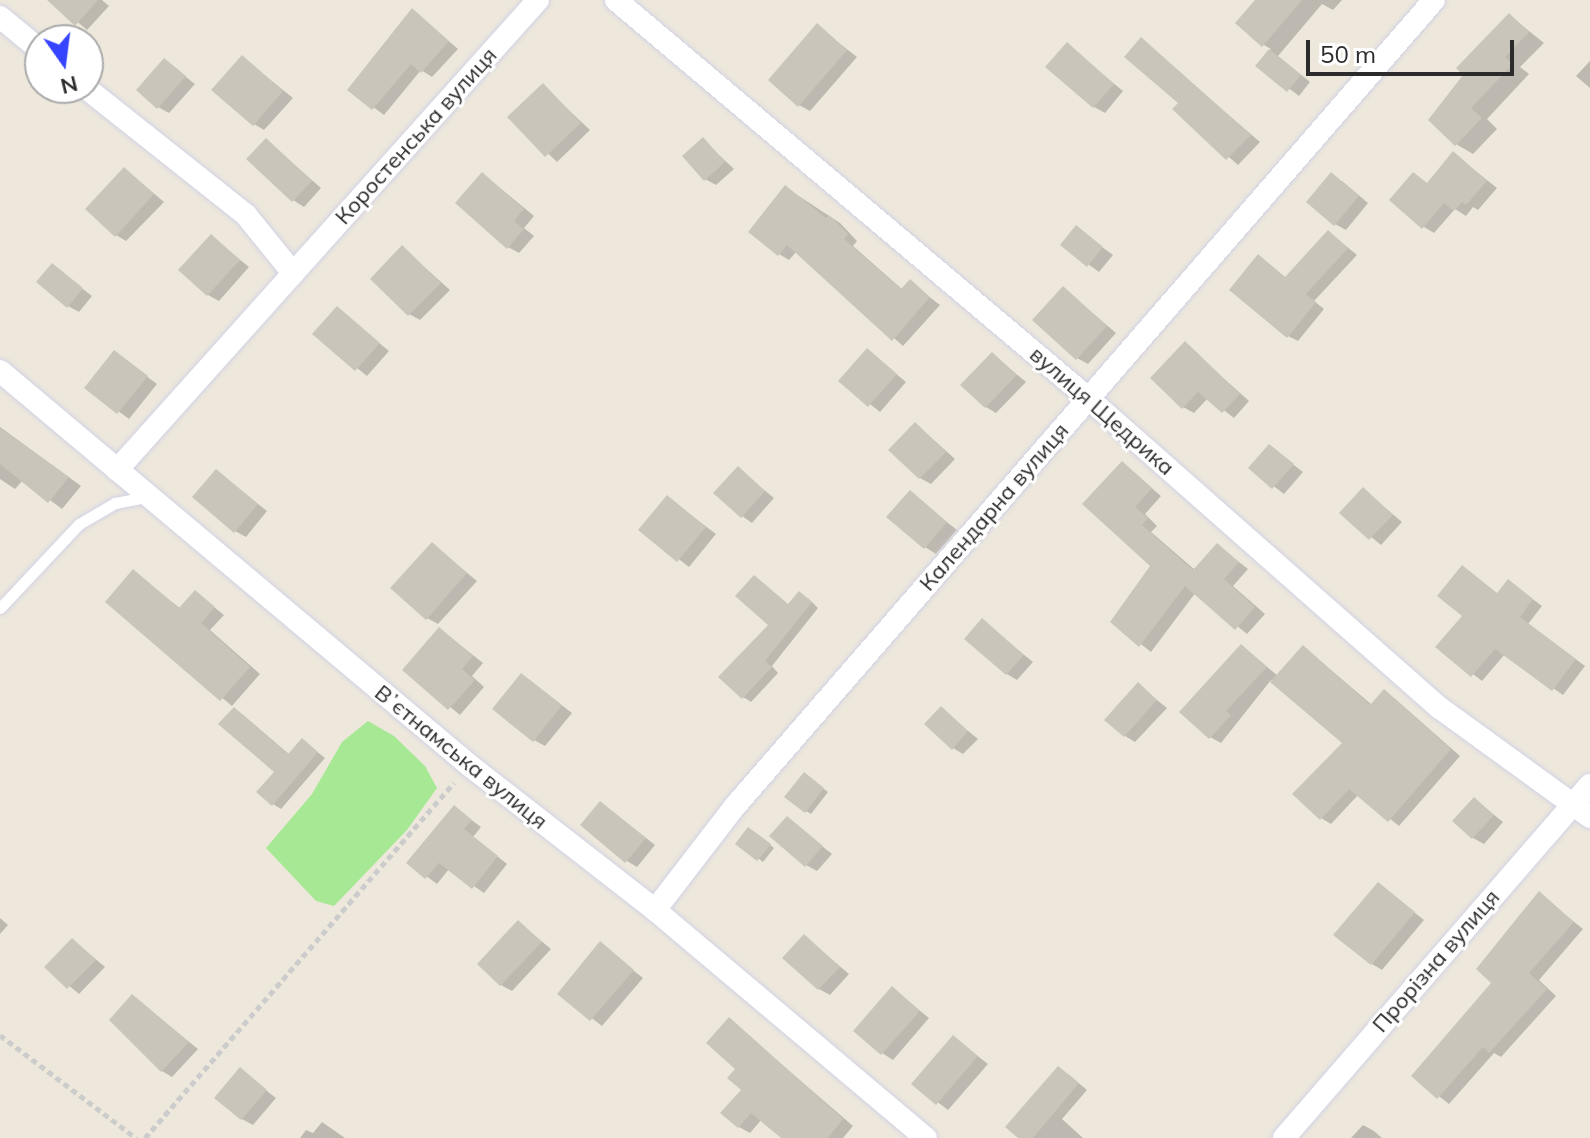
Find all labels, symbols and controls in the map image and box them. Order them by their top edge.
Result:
north arrow [24,24,104,104]
scale bar [1310,24,1518,74]
text: 50 m [1320,39,1376,69]
street label: Коростенська вулиця [330,42,502,230]
text: N [58,70,81,101]
street label: вулиця Щедрика [1024,341,1180,481]
street label: Календарна вулиця [914,418,1074,596]
street label: Вʼєтнамська вулиця [369,679,553,835]
street label: Прорізна вулиця [1367,884,1505,1038]

